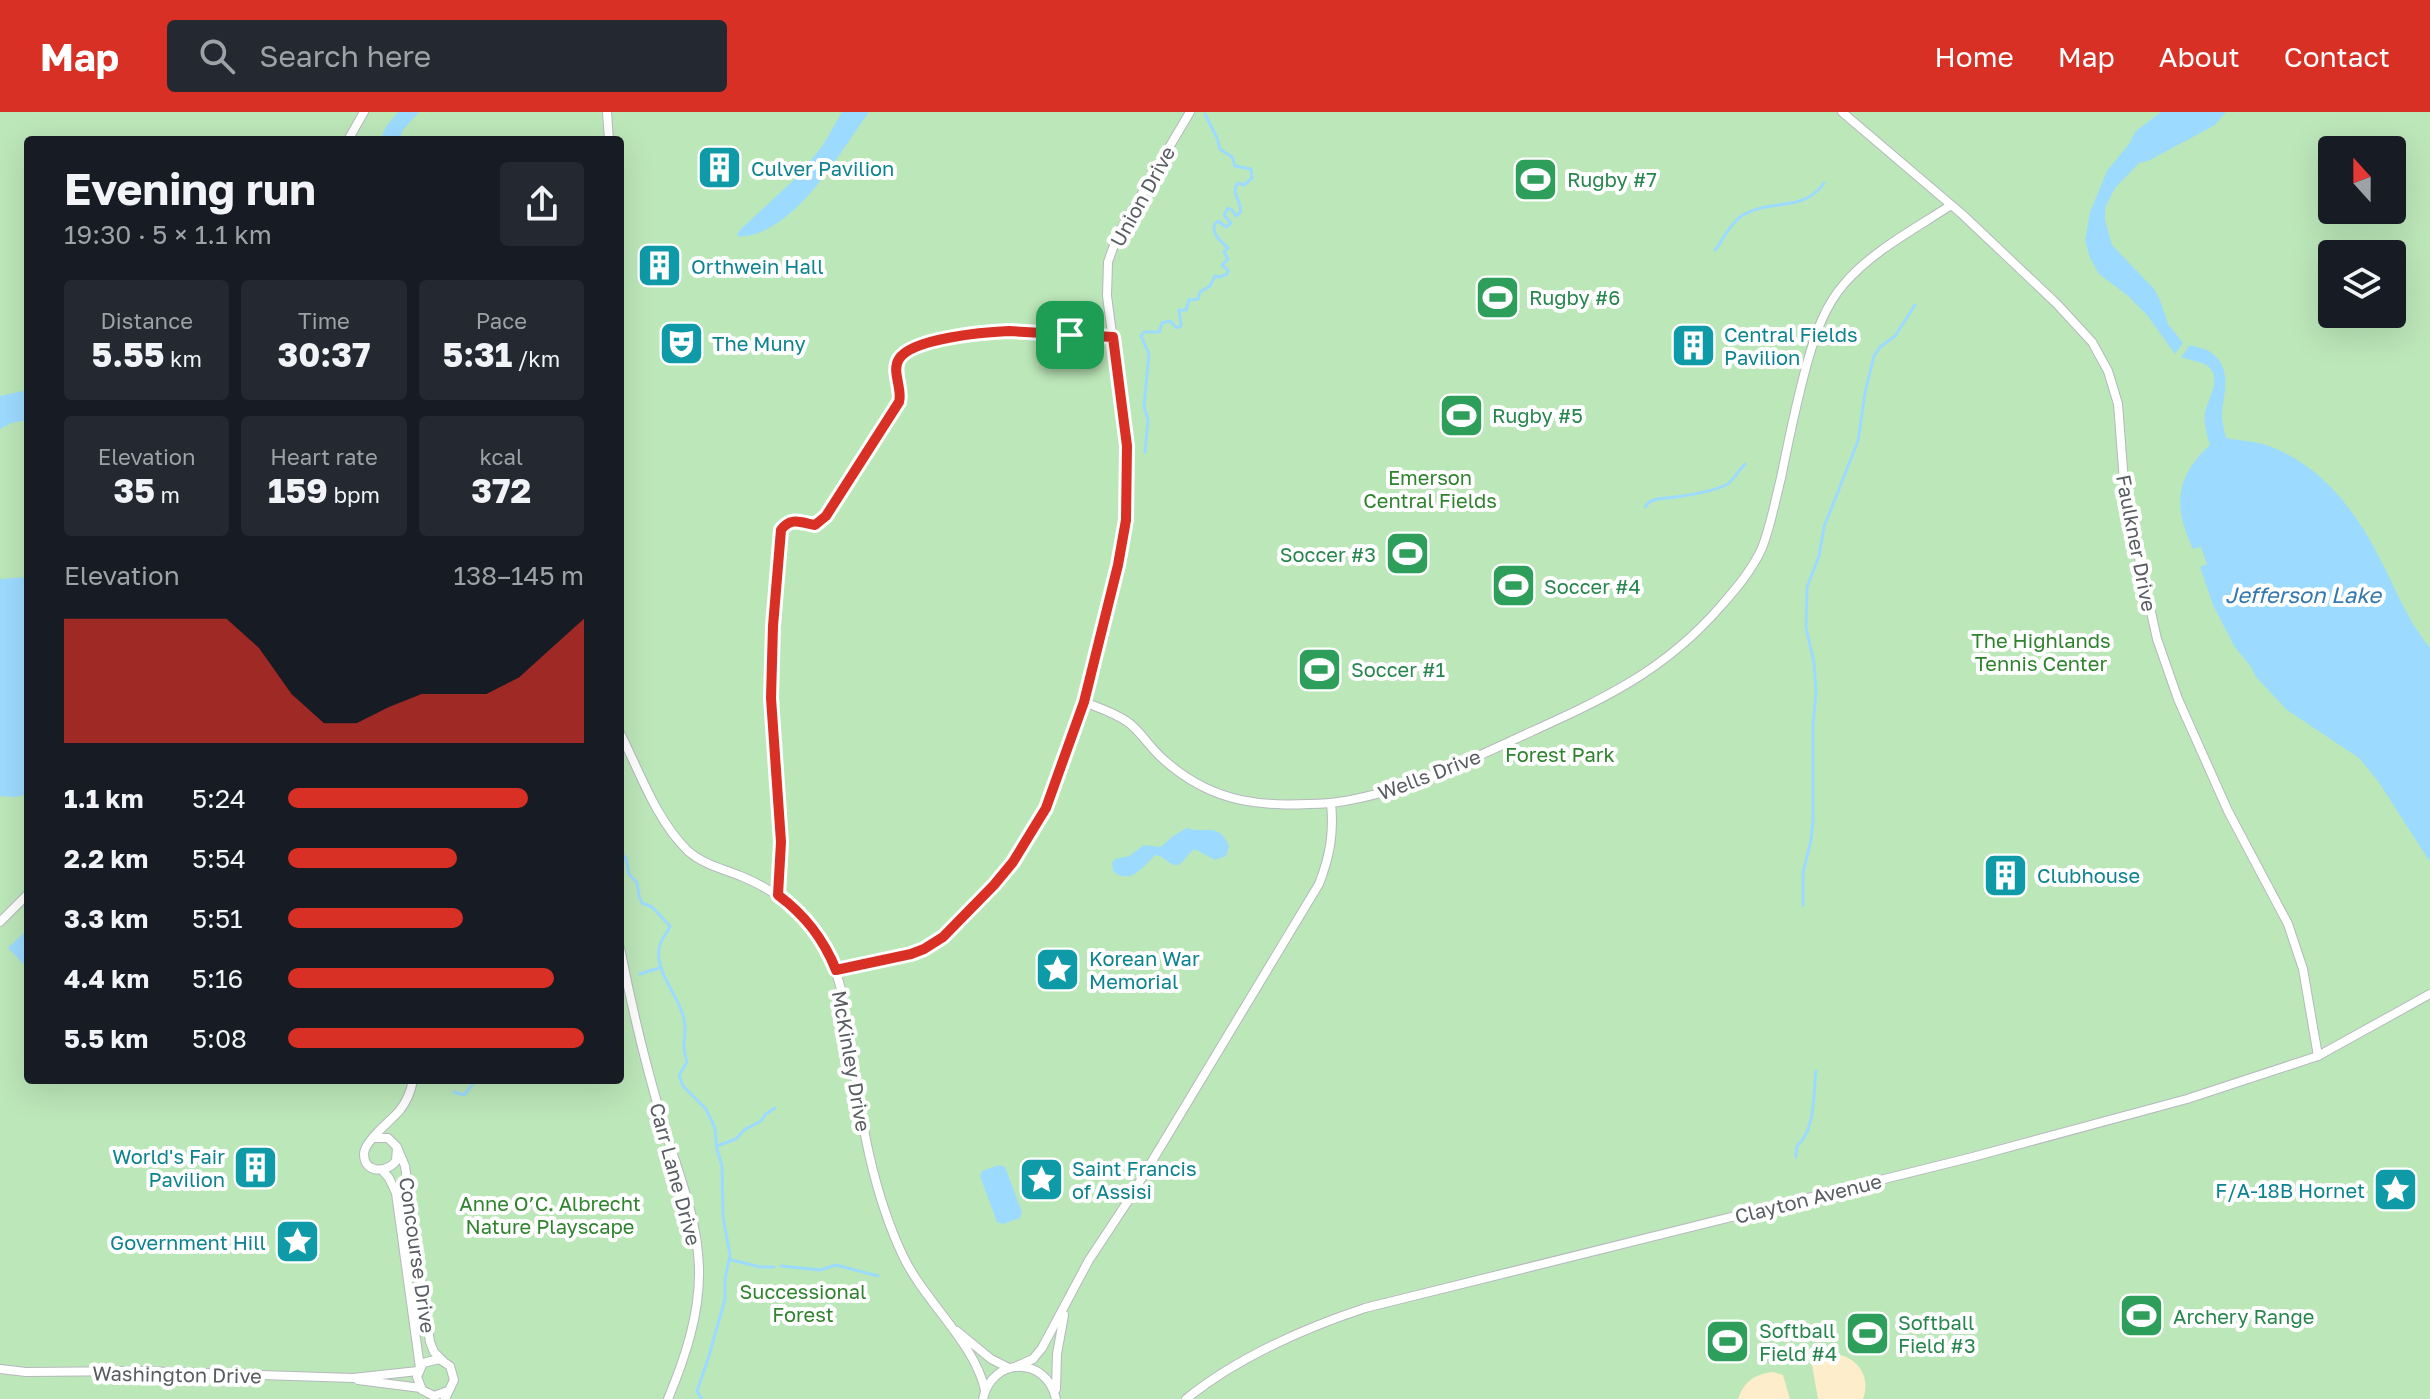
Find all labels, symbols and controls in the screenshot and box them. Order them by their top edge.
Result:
search box [167,20,727,92]
text: Map [40,34,119,79]
icon: search [195,34,239,78]
text: Search here [259,38,431,74]
text: Home [1935,40,2014,73]
text: Map [2058,40,2115,73]
text: About [2159,40,2240,73]
text: Contact [2284,40,2390,73]
north arrow [2318,136,2406,224]
map controls [2318,136,2406,328]
street label: Union Drive [1105,142,1179,250]
building icon: Culver Pavilion [696,144,744,192]
sports icon: Rugby #7 [1512,155,1560,203]
place label: Culver Pavilion [751,156,894,180]
text: Evening run [64,162,316,215]
button: share [500,162,584,246]
place label: Rugby #7 [1567,167,1657,191]
text: 19:30 · 5 × 1.1 km [64,219,272,250]
button: layers [2318,240,2406,328]
building icon: Orthwein Hall [636,242,684,290]
place label: Orthwein Hall [691,254,824,278]
sports icon: Rugby #6 [1474,273,1522,321]
place label: Rugby #6 [1529,285,1620,309]
pin [1036,301,1104,369]
text: Distance [100,307,193,334]
text: Time [298,307,350,334]
text: Pace [476,307,527,334]
icon: arrive [1048,313,1092,357]
theatre icon: The Muny [657,319,705,367]
building icon: Central Fields Pavilion [1669,322,1717,370]
place label: Central Fields Pavilion [1724,322,1858,369]
place label: The Muny [712,331,806,355]
text: 5.55 [91,334,165,374]
text: 30:37 [277,334,370,374]
text: 5:31 [442,334,512,374]
text: km [165,345,202,372]
text: /km [512,345,560,372]
sports icon: Rugby #5 [1437,391,1485,439]
place label: Rugby #5 [1492,403,1583,427]
text: Elevation [98,443,196,470]
text: Heart rate [270,443,378,470]
text: kcal [480,443,523,470]
park label: Emerson Central Fields [1363,465,1497,512]
text: 35 [113,470,155,510]
text: 159 [268,470,328,510]
text: 372 [471,470,531,510]
street label: Faulkner Drive [2112,473,2162,613]
text: m [155,481,180,508]
text: bpm [328,481,380,508]
sports icon: Soccer #3 [1383,530,1431,578]
place label: Soccer #3 [1280,542,1376,566]
text: Elevation [64,560,180,591]
text: 138–145 m [453,560,584,591]
sports icon: Soccer #4 [1489,562,1537,610]
place label: Soccer #4 [1544,574,1641,598]
water label: Jefferson Lake [2225,581,2383,608]
park label: The Highlands Tennis Center [1971,628,2111,675]
sports icon: Soccer #1 [1296,645,1344,693]
place label: Soccer #1 [1351,657,1446,681]
park label: Forest Park [1505,742,1615,766]
street label: Wells Drive [1374,743,1484,805]
text: 1.1 km [64,783,143,814]
text: 5:24 [192,783,246,814]
text: 2.2 km [64,843,148,874]
text: 5:54 [192,843,246,874]
building icon: Clubhouse [1982,851,2030,899]
place label: Clubhouse [2037,863,2140,887]
text: 3.3 km [64,903,148,934]
text: 5:51 [192,903,243,934]
place icon: Korean War Memorial [1034,945,1082,993]
place label: Korean War Memorial [1089,946,1200,993]
text: 4.4 km [64,963,149,994]
text: 5:16 [192,963,243,994]
street label: McKinley Drive [828,989,876,1133]
text: 5.5 km [64,1023,148,1054]
text: 5:08 [192,1023,247,1054]
street label: Carr Lane Drive [645,1100,707,1248]
building icon: World's Fair Pavilion [232,1143,280,1191]
place label: World's Fair Pavilion [112,1144,225,1191]
place icon: Saint Francis of Assisi [1017,1155,1065,1203]
place label: Saint Francis of Assisi [1072,1156,1197,1203]
place icon: F/A-18B Hornet [2372,1166,2420,1214]
street label: Clayton Avenue [1732,1168,1884,1228]
street label: Concourse Drive [395,1175,441,1335]
place label: F/A-18B Hornet [2215,1178,2365,1202]
park label: Anne O’C. Albrecht Nature Playscape [459,1191,641,1238]
place icon: Government Hill [273,1218,321,1266]
place label: Government Hill [110,1230,266,1254]
park label: Successional Forest [740,1279,866,1326]
sports icon: Archery Range [2118,1292,2166,1340]
place label: Archery Range [2173,1304,2314,1328]
sports icon: Softball Field #3 [1843,1310,1891,1358]
place label: Softball Field #3 [1898,1310,1976,1357]
sports icon: Softball Field #4 [1704,1317,1752,1365]
place label: Softball Field #4 [1759,1318,1837,1365]
street label: Washington Drive [92,1361,262,1387]

